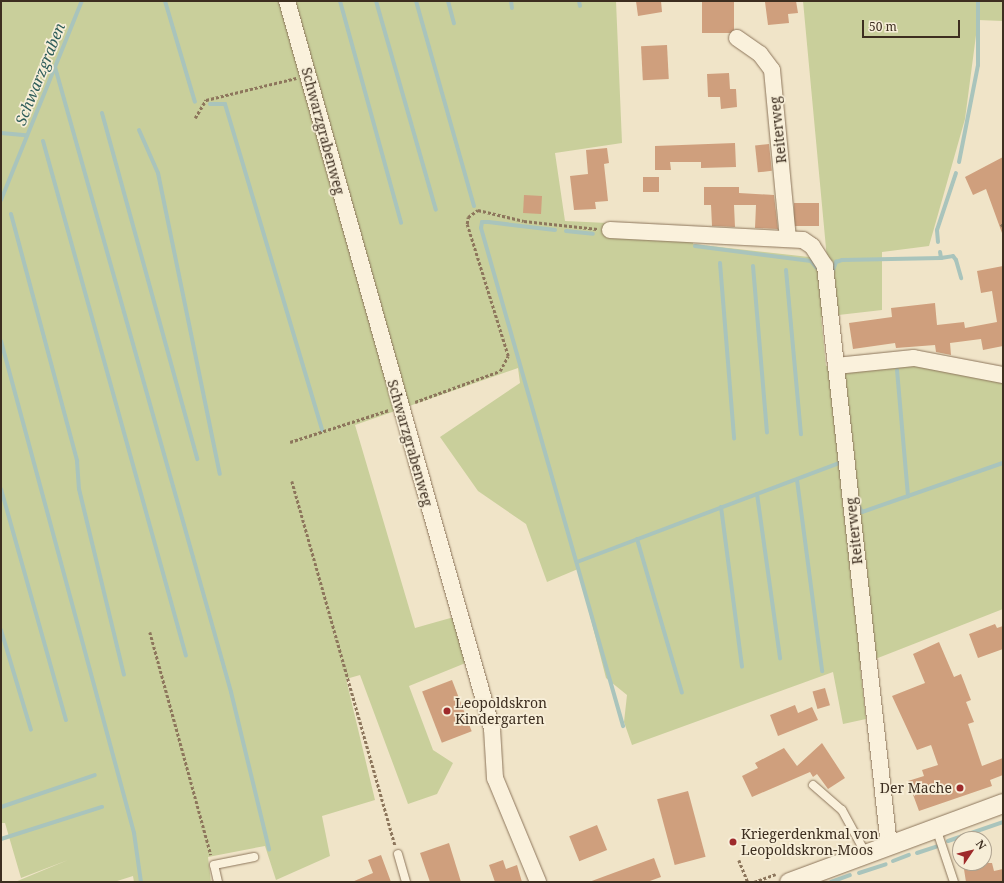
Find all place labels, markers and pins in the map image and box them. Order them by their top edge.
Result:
place label: Leopoldskron Kindergarten [455,695,547,728]
marker: Leopoldskron Kindergarten [442,706,452,716]
place label: Der Mache [880,780,952,796]
marker: Der Mache [955,783,965,793]
place label: Kriegerdenkmal von Leopoldskron-Moos [741,826,879,858]
marker: Kriegerdenkmal von Leopoldskron-Moos [728,837,738,847]

